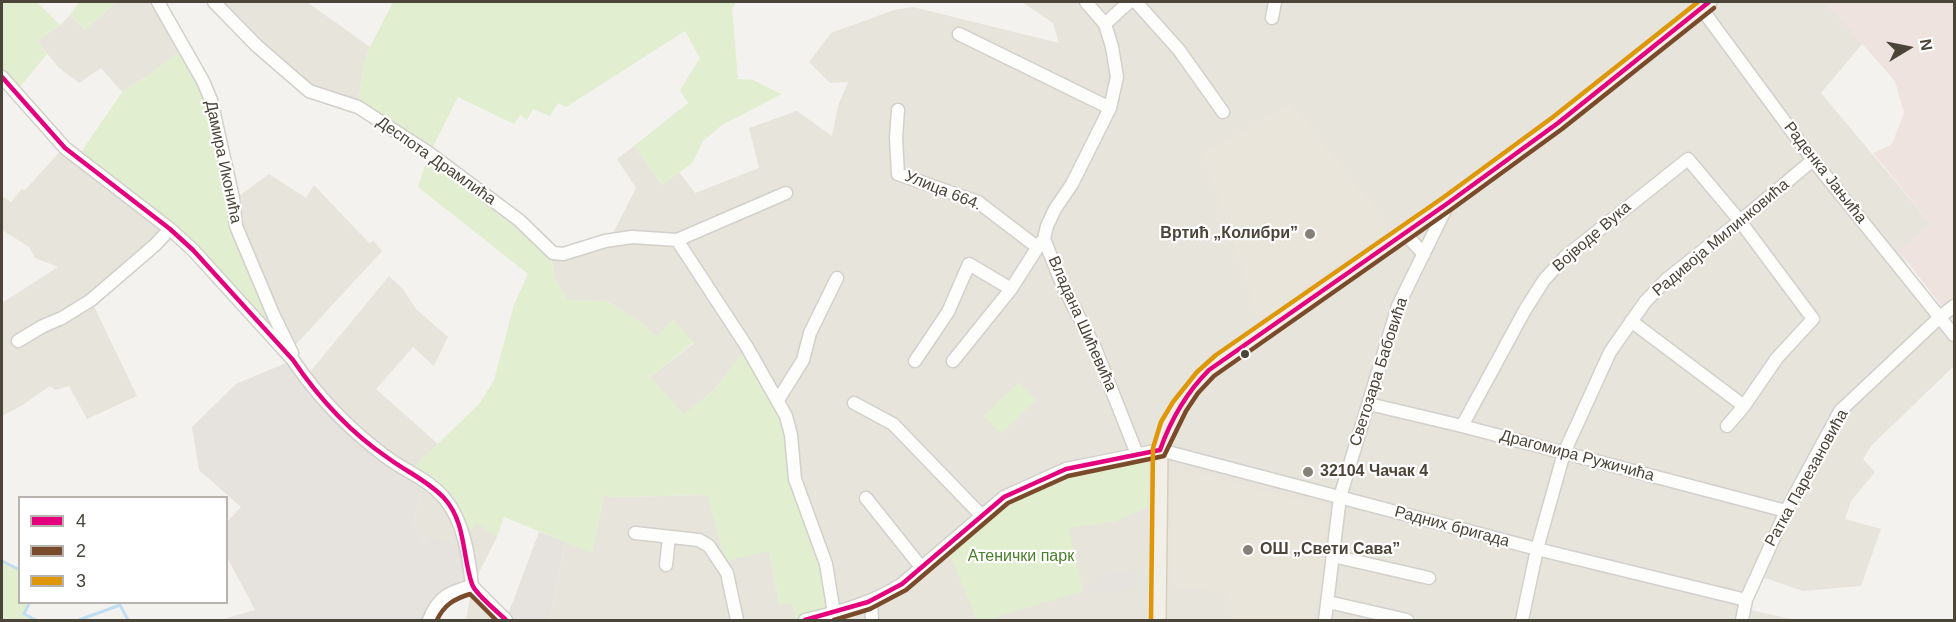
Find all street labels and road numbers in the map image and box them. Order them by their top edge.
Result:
street label: Дамира Иконића [201,99,245,225]
street label: Деспота Драмлића [373,113,499,209]
street label: Раденка Јањића [1779,118,1871,228]
street label: Улица 664. [902,167,984,215]
street label: Радивоја Милинковића [1649,175,1793,301]
street label: Војводе Вука [1549,198,1635,276]
street label: Владана Шићевића [1044,253,1120,395]
street label: Светозара Бабовића [1346,295,1412,449]
street label: Ратка Парезановића [1761,406,1853,550]
street label: Драгомира Ружичића [1498,426,1656,486]
street label: Радних бригада [1392,502,1512,552]

